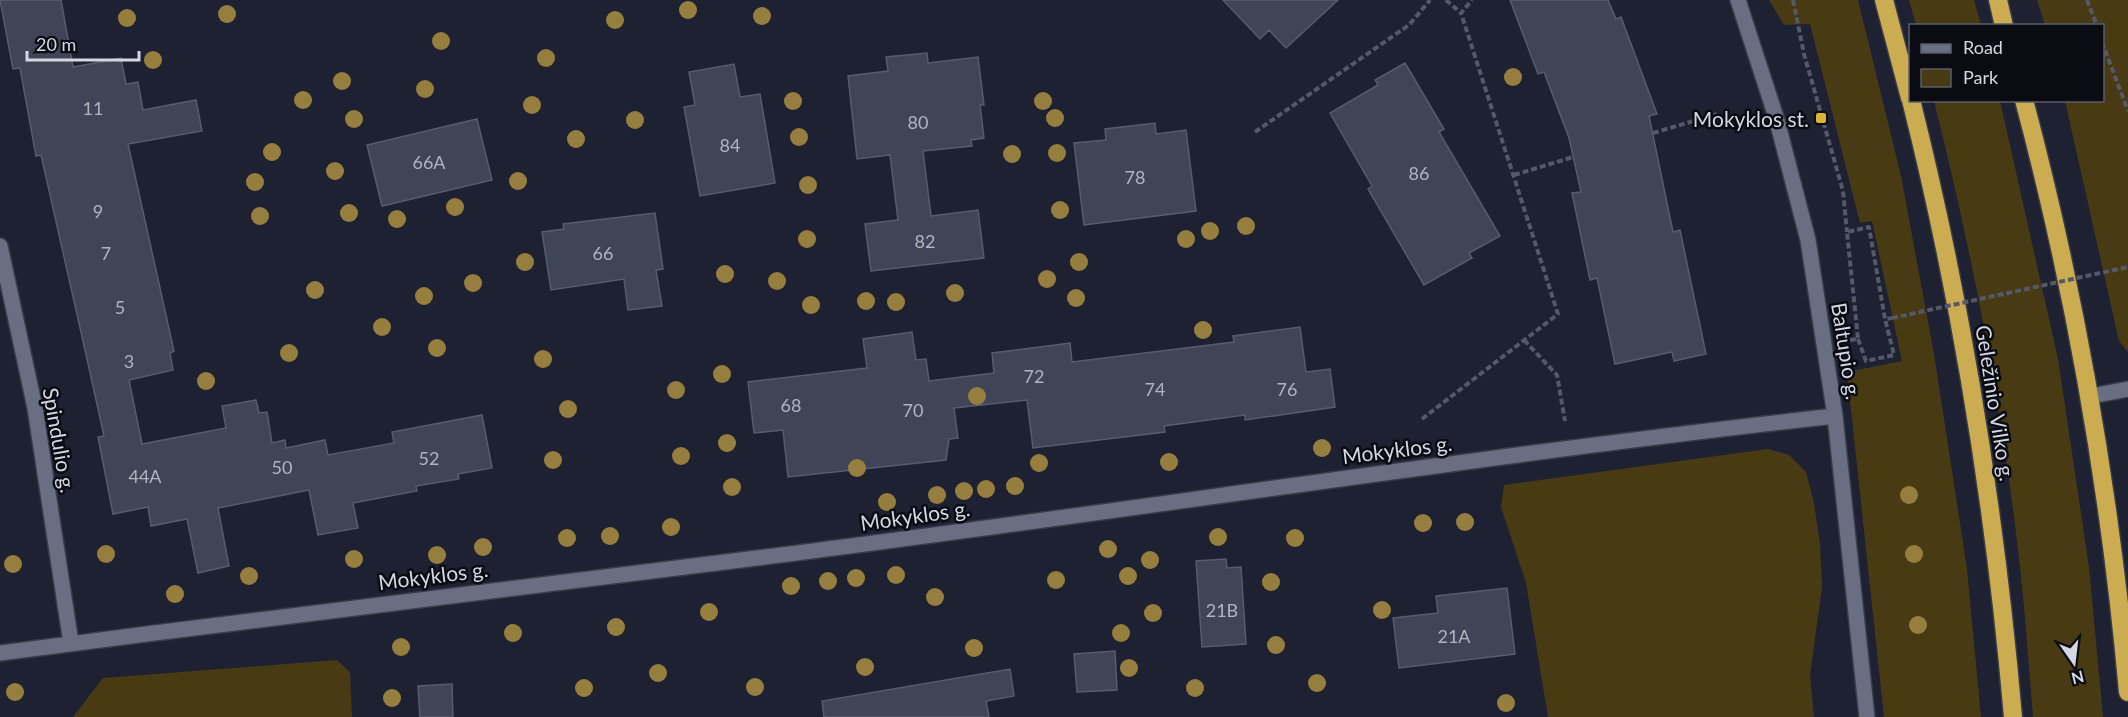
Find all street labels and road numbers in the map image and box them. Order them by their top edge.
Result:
street label: Baltupio g. [1827,301,1867,401]
street label: Geležinio Vilko g. [1971,323,2021,483]
street label: Spindulio g. [38,385,82,495]
street label: Mokyklos g. [1341,430,1453,468]
street label: Mokyklos g. [859,495,971,535]
street label: Mokyklos g. [377,556,489,594]

